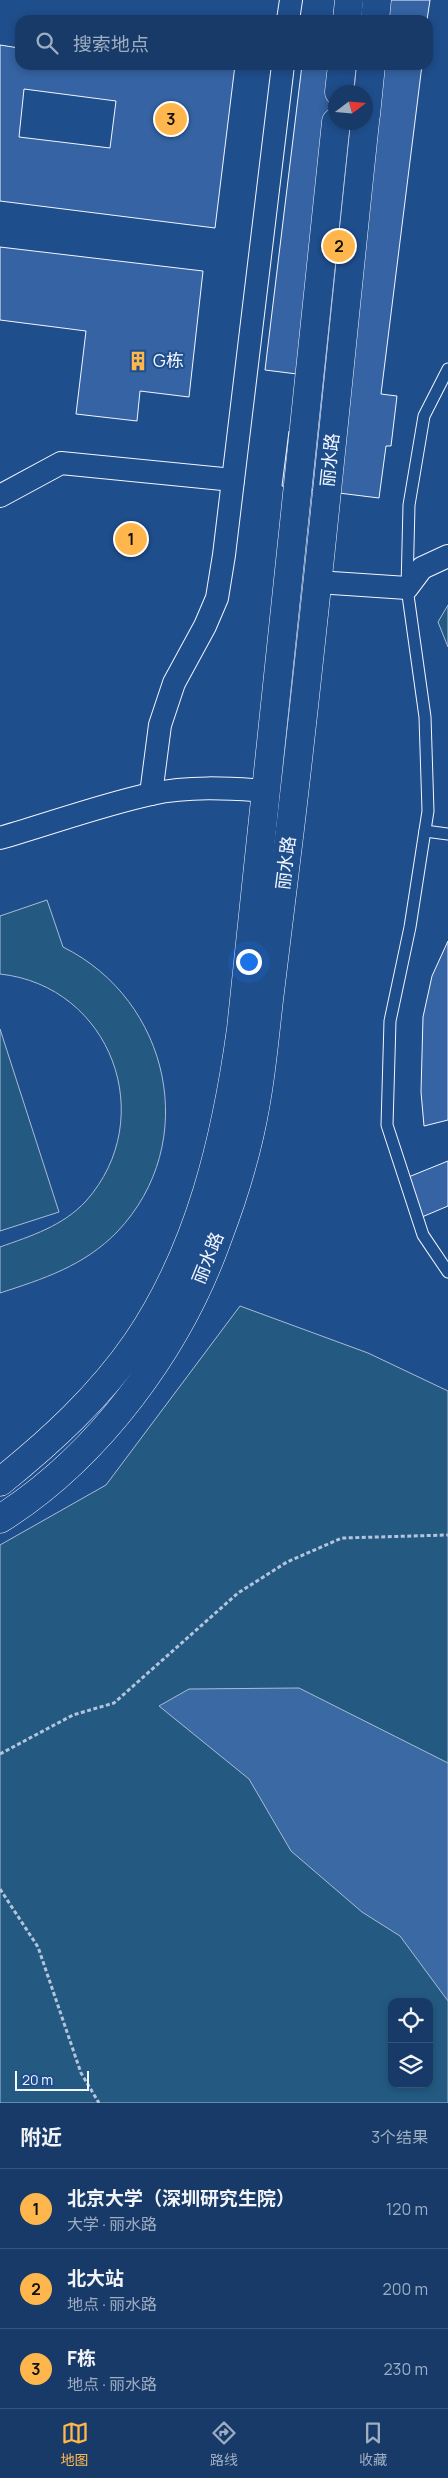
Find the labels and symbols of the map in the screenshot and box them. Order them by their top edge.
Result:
north arrow [328,85,373,130]
pin: 3 [155,100,187,138]
pin: 2 [323,227,355,265]
place label: G栋 [153,348,184,372]
building icon: G栋 [127,350,149,372]
street label: 丽水路 [314,432,344,488]
pin: 1 [115,520,147,558]
street label: 丽水路 [270,835,300,891]
your location [236,949,262,975]
street label: 丽水路 [186,1228,228,1287]
scale bar [15,2068,89,2091]

